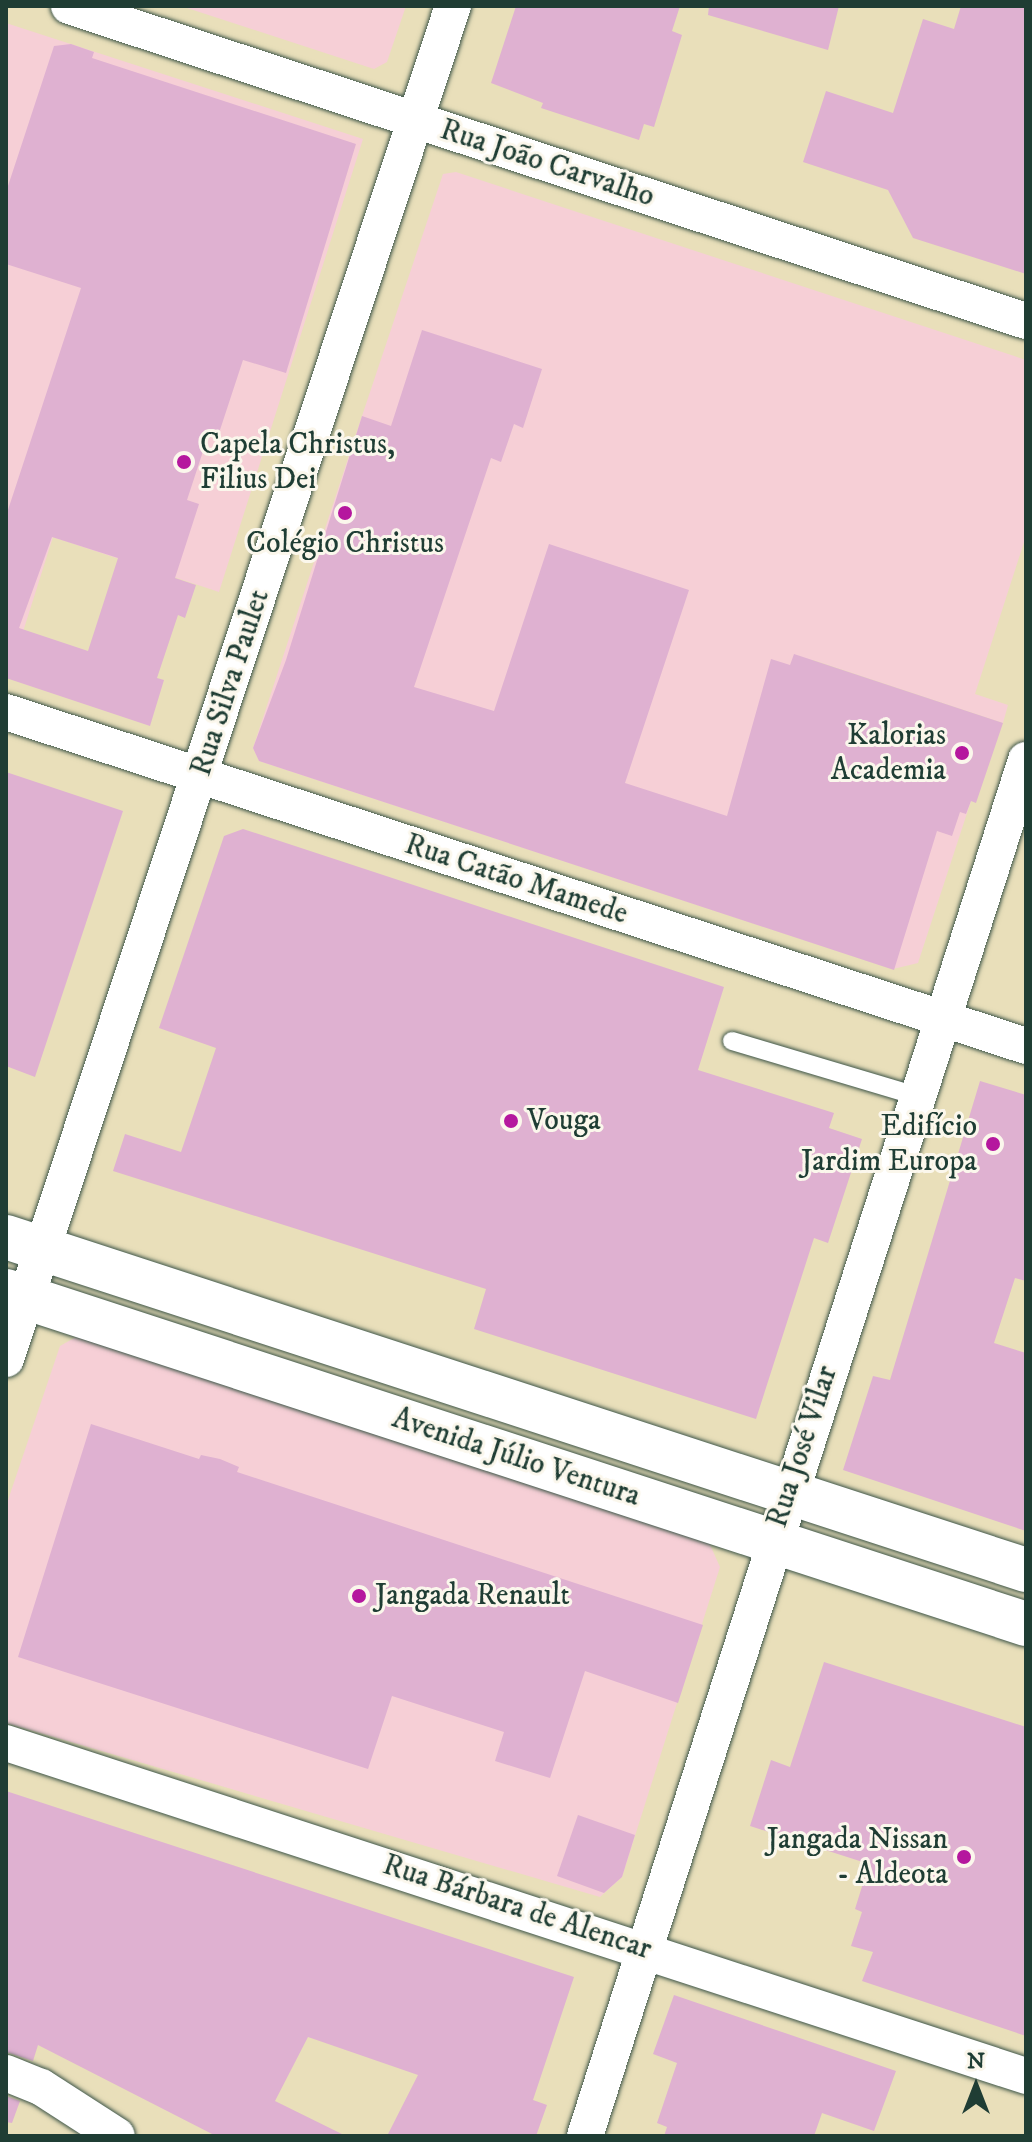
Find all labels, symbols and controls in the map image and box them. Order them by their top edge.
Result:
street label: Rua João Carvalho [435,112,659,216]
place label: Capela Christus, Filius Dei [200,427,395,498]
marker: Capela Christus, Filius Dei [175,453,193,471]
marker: Colégio Christus [336,504,354,522]
place label: Colégio Christus [246,526,444,562]
street label: Rua Silva Paulet [184,585,278,781]
place label: Kalorias Academia [831,718,946,788]
marker: Kalorias Academia [953,744,971,762]
street label: Rua Catão Mamede [400,827,632,933]
place label: Vouga [527,1103,601,1139]
place label: Edifício Jardim Europa [801,1109,977,1180]
marker: Vouga [502,1112,520,1130]
marker: Edifício Jardim Europa [984,1135,1002,1153]
street label: Rua José Vilar [760,1362,846,1532]
street label: Avenida Júlio Ventura [387,1401,645,1515]
place label: Jangada Renault [375,1578,570,1614]
marker: Jangada Renault [350,1587,368,1605]
place label: Jangada Nissan - Aldeota [767,1822,948,1892]
street label: Rua Bárbara de Alencar [378,1848,656,1968]
marker: Jangada Nissan - Aldeota [955,1848,973,1866]
north arrow [936,2046,1016,2126]
text: N [967,2048,985,2075]

